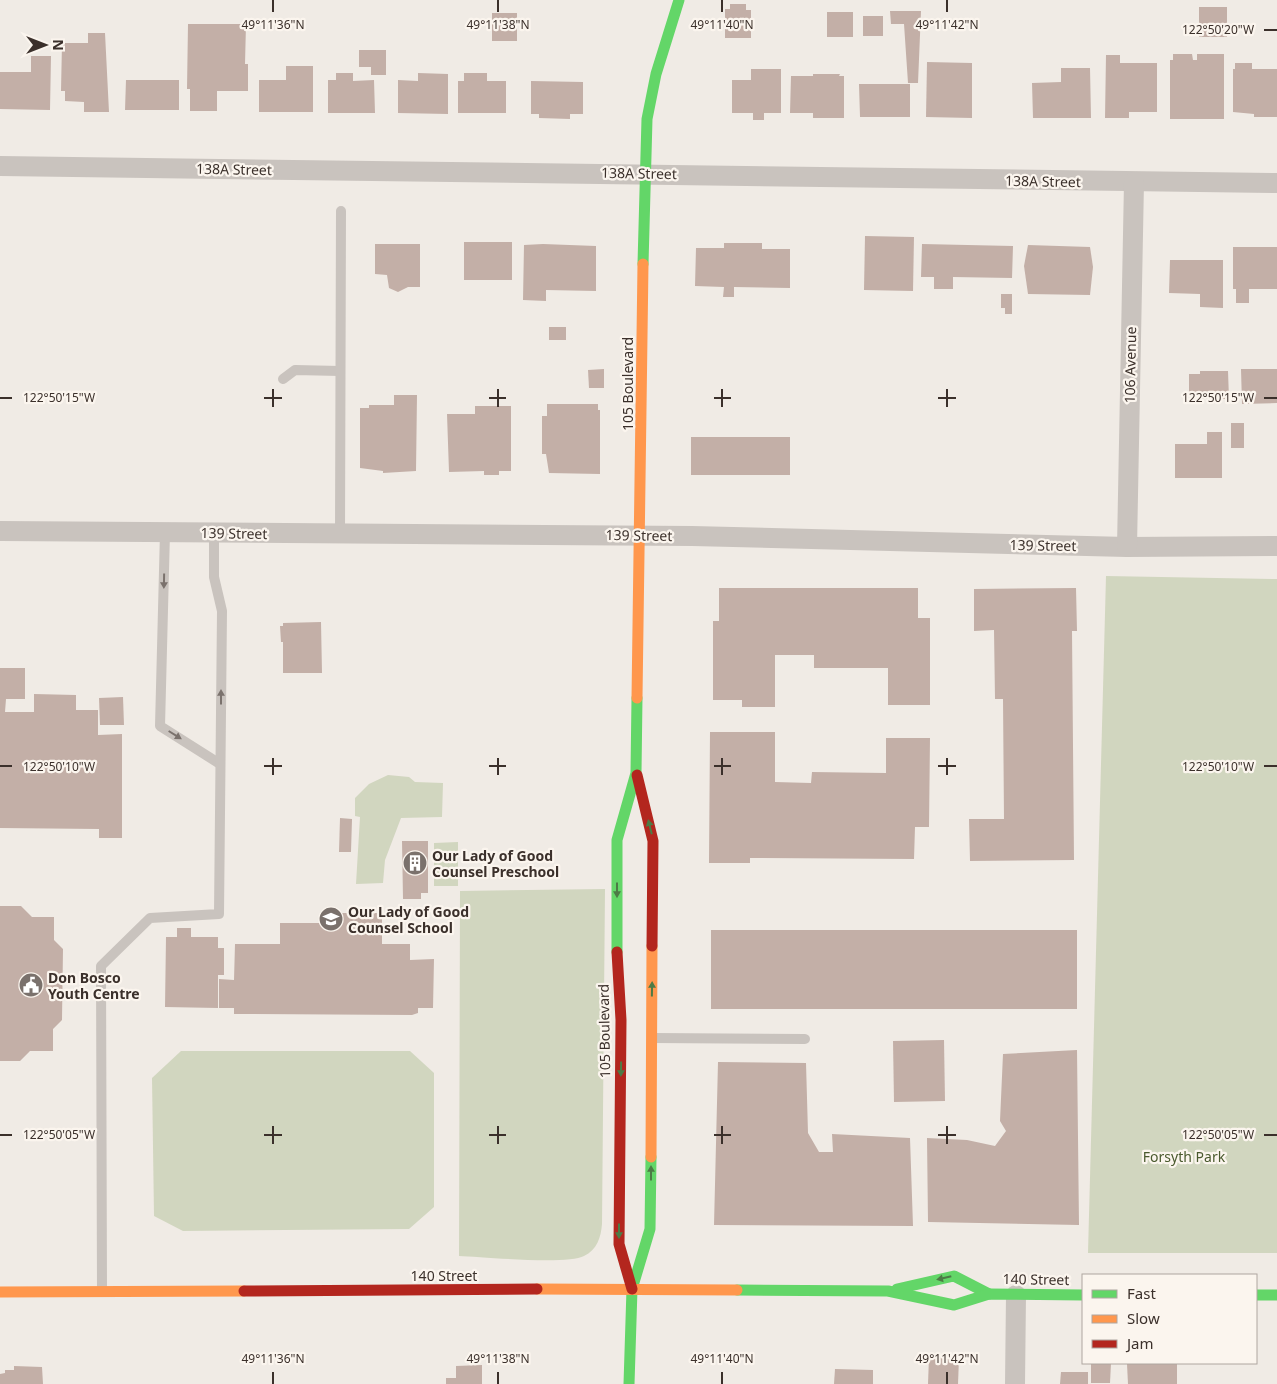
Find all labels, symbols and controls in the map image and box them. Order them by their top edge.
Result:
text: 49°11'36"N [241,16,305,33]
text: 49°11'38"N [466,16,530,33]
text: 49°11'40"N [690,16,754,33]
text: 49°11'42"N [915,16,979,33]
north arrow [20,20,70,70]
text: 122°50'20"W [1182,21,1254,38]
text: N [49,39,68,51]
street label: 138A Street [196,159,272,179]
street label: 138A Street [601,163,677,183]
street label: 138A Street [1005,171,1081,191]
street label: 106 Avenue [1120,326,1140,404]
street label: 105 Boulevard [618,337,637,431]
text: 122°50'15"W [23,389,95,406]
text: 122°50'15"W [1182,389,1254,406]
street label: 139 Street [200,523,268,543]
street label: 139 Street [605,525,673,545]
street label: 139 Street [1009,535,1077,555]
one-way arrow [160,573,168,589]
one-way arrow [217,689,225,705]
one-way arrow [168,730,181,740]
text: 122°50'10"W [23,758,95,775]
text: 122°50'10"W [1182,758,1254,775]
one-way arrow [646,820,654,835]
place label: Our Lady of Good Counsel Preschool [432,846,559,881]
building icon: Our Lady of Good Counsel Preschool [402,850,428,876]
one-way arrow [613,882,621,898]
place label: Our Lady of Good Counsel School [348,902,469,937]
school or university icon: Our Lady of Good Counsel School [318,906,344,932]
place label: Don Bosco Youth Centre [48,968,140,1003]
public building icon: Don Bosco Youth Centre [18,972,44,998]
one-way arrow [648,981,656,997]
street label: 105 Boulevard [594,984,614,1078]
one-way arrow [617,1061,625,1077]
text: 122°50'05"W [23,1126,95,1143]
text: 122°50'05"W [1182,1126,1254,1143]
park label: Forsyth Park [1143,1147,1226,1166]
one-way arrow [647,1165,655,1181]
one-way arrow [615,1224,623,1240]
street label: 140 Street [411,1266,477,1285]
street label: 140 Street [1002,1269,1070,1289]
legend [1082,1274,1257,1364]
one-way arrow [936,1275,952,1283]
text: Fast [1127,1283,1156,1303]
text: Slow [1127,1308,1160,1328]
text: Jam [1125,1333,1154,1353]
text: 49°11'36"N [241,1350,305,1367]
text: 49°11'38"N [466,1350,530,1367]
text: 49°11'40"N [690,1350,754,1367]
text: 49°11'42"N [915,1350,979,1367]

